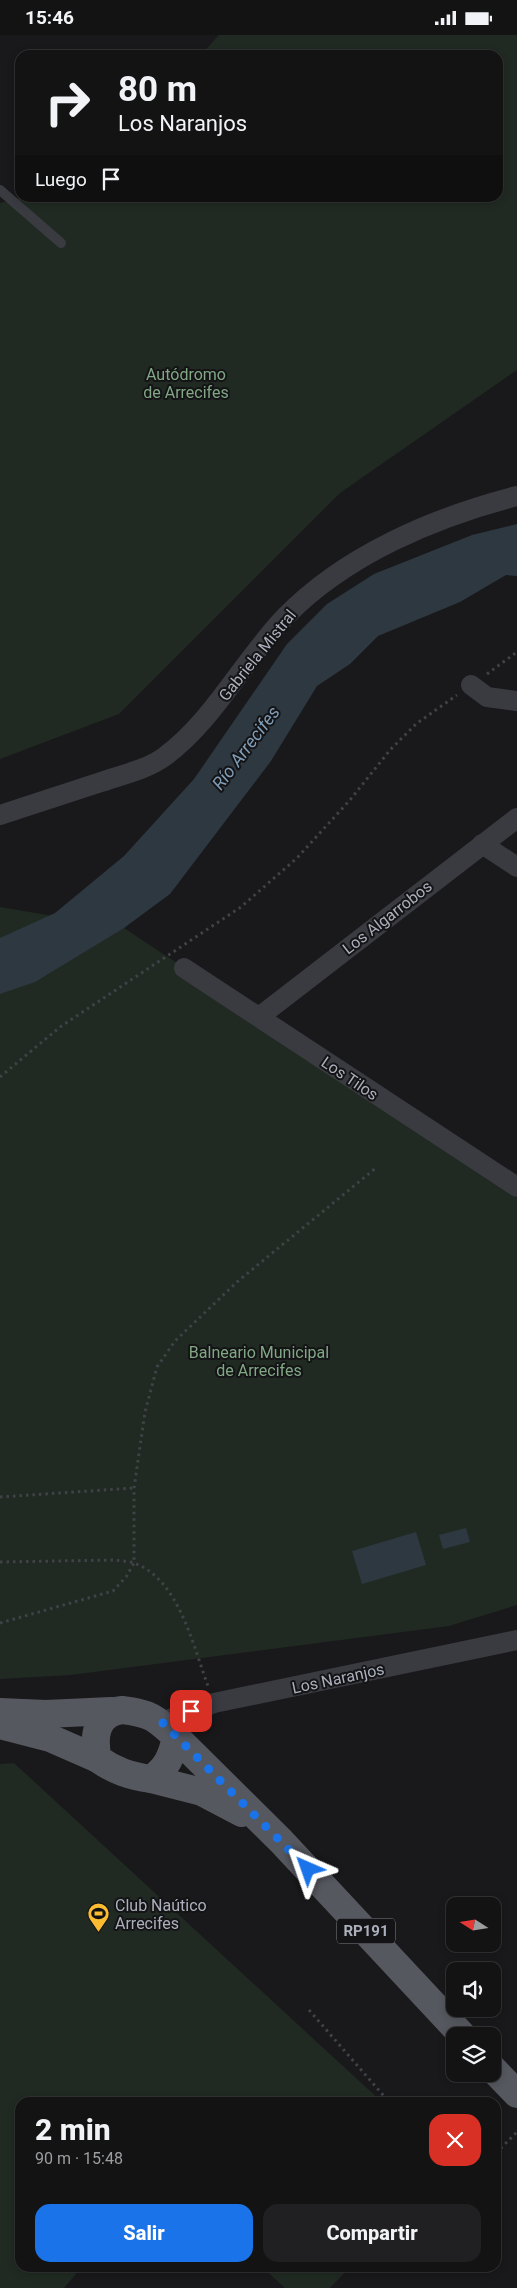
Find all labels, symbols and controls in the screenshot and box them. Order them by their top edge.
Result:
text: 15:46 [25,6,74,29]
text: 80 m [118,69,197,110]
icon: right [35,70,100,135]
text: Los Naranjos [118,111,247,136]
icon: arrive [97,165,125,193]
text: Luego [35,168,87,191]
park label: Autódromo de Arrecifes [143,365,229,402]
street label: Gabriela Mistral [215,606,300,705]
water label: Río Arrecifes [207,702,284,794]
street label: Los Algarrobos [339,877,436,958]
street label: Los Tilos [318,1053,382,1104]
park label: Balneario Municipal de Arrecifes [189,1343,329,1380]
street label: Los Naranjos [290,1659,386,1698]
pin [170,1690,212,1732]
icon: arrive [177,1697,205,1725]
position arrow [281,1842,333,1894]
place label: Club Naútico Arrecifes [115,1896,207,1933]
north arrow [446,1897,501,1953]
map controls [446,1897,501,2082]
sports icon: Club Naútico Arrecifes [87,1902,111,1933]
road number: RP191 [337,1919,395,1943]
button: sound [446,1962,501,2017]
button: layers [446,2027,501,2082]
text: 2 min [35,2112,111,2147]
button: close [429,2114,481,2166]
text: 90 m · 15:48 [35,2149,123,2168]
button: Salir [35,2204,253,2262]
button: Compartir [263,2204,481,2262]

